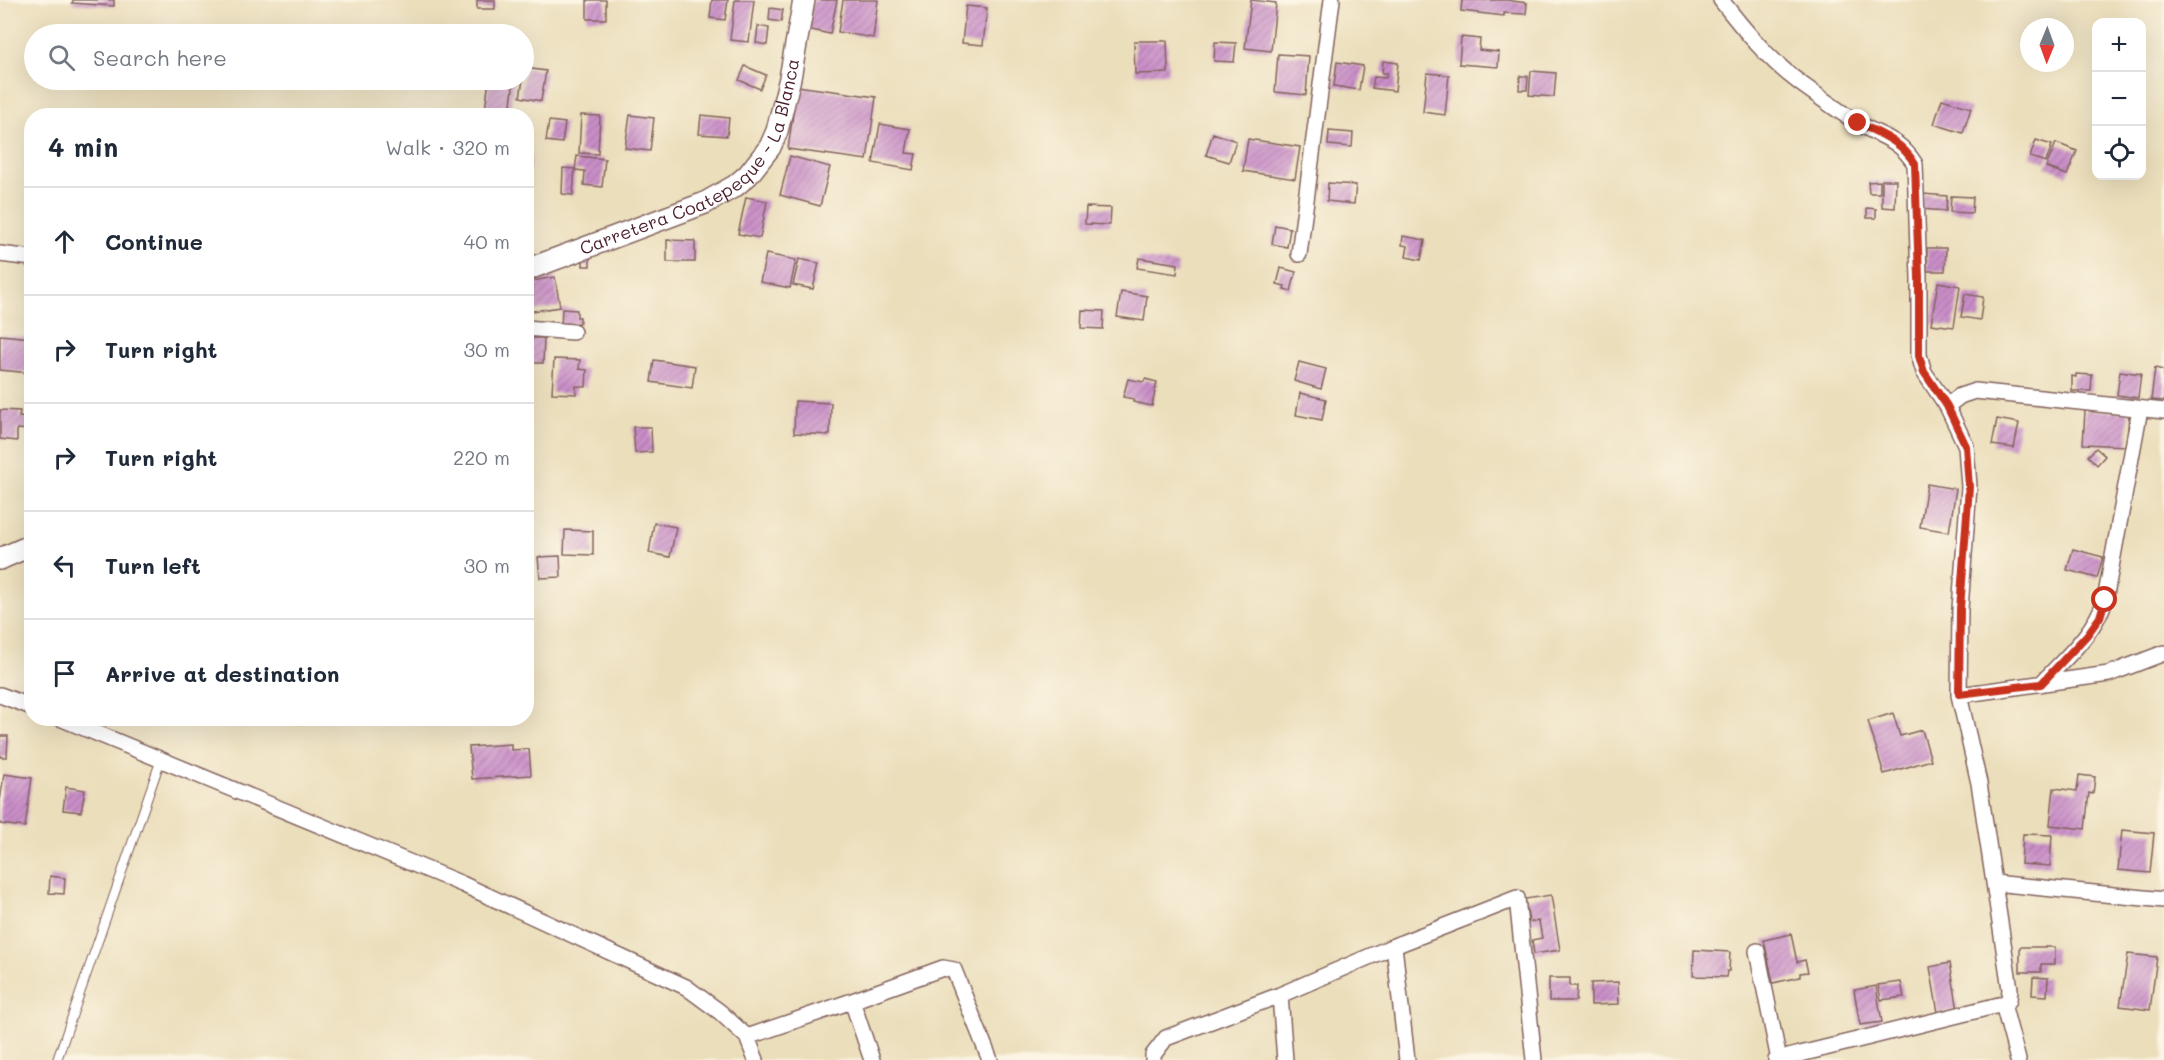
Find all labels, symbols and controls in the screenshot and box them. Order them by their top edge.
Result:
north arrow [2020,18,2074,72]
map controls [2092,18,2146,180]
button: + [2092,18,2146,72]
search box [24,24,534,90]
icon: search [45,41,78,74]
text: Search here [93,43,227,72]
street label: Carretera Coatepeque - La Blanca [576,57,804,260]
button: − [2092,72,2146,126]
route end [1844,109,1870,135]
button: locate [2092,126,2146,180]
text: 4 min [48,130,118,164]
text: Walk · 320 m [385,134,510,160]
icon: ahead [48,225,81,258]
text: Continue [105,227,203,256]
text: 40 m [464,228,510,254]
icon: right [48,333,81,366]
text: Turn right [105,335,217,364]
text: 30 m [464,336,510,362]
icon: right [48,441,81,474]
text: Turn right [105,443,217,472]
text: 220 m [453,444,510,470]
icon: left [48,549,81,582]
text: Turn left [105,551,201,580]
text: 30 m [464,552,510,578]
route start [2091,586,2117,612]
icon: arrive [48,657,81,690]
text: Arrive at destination [105,659,340,688]

